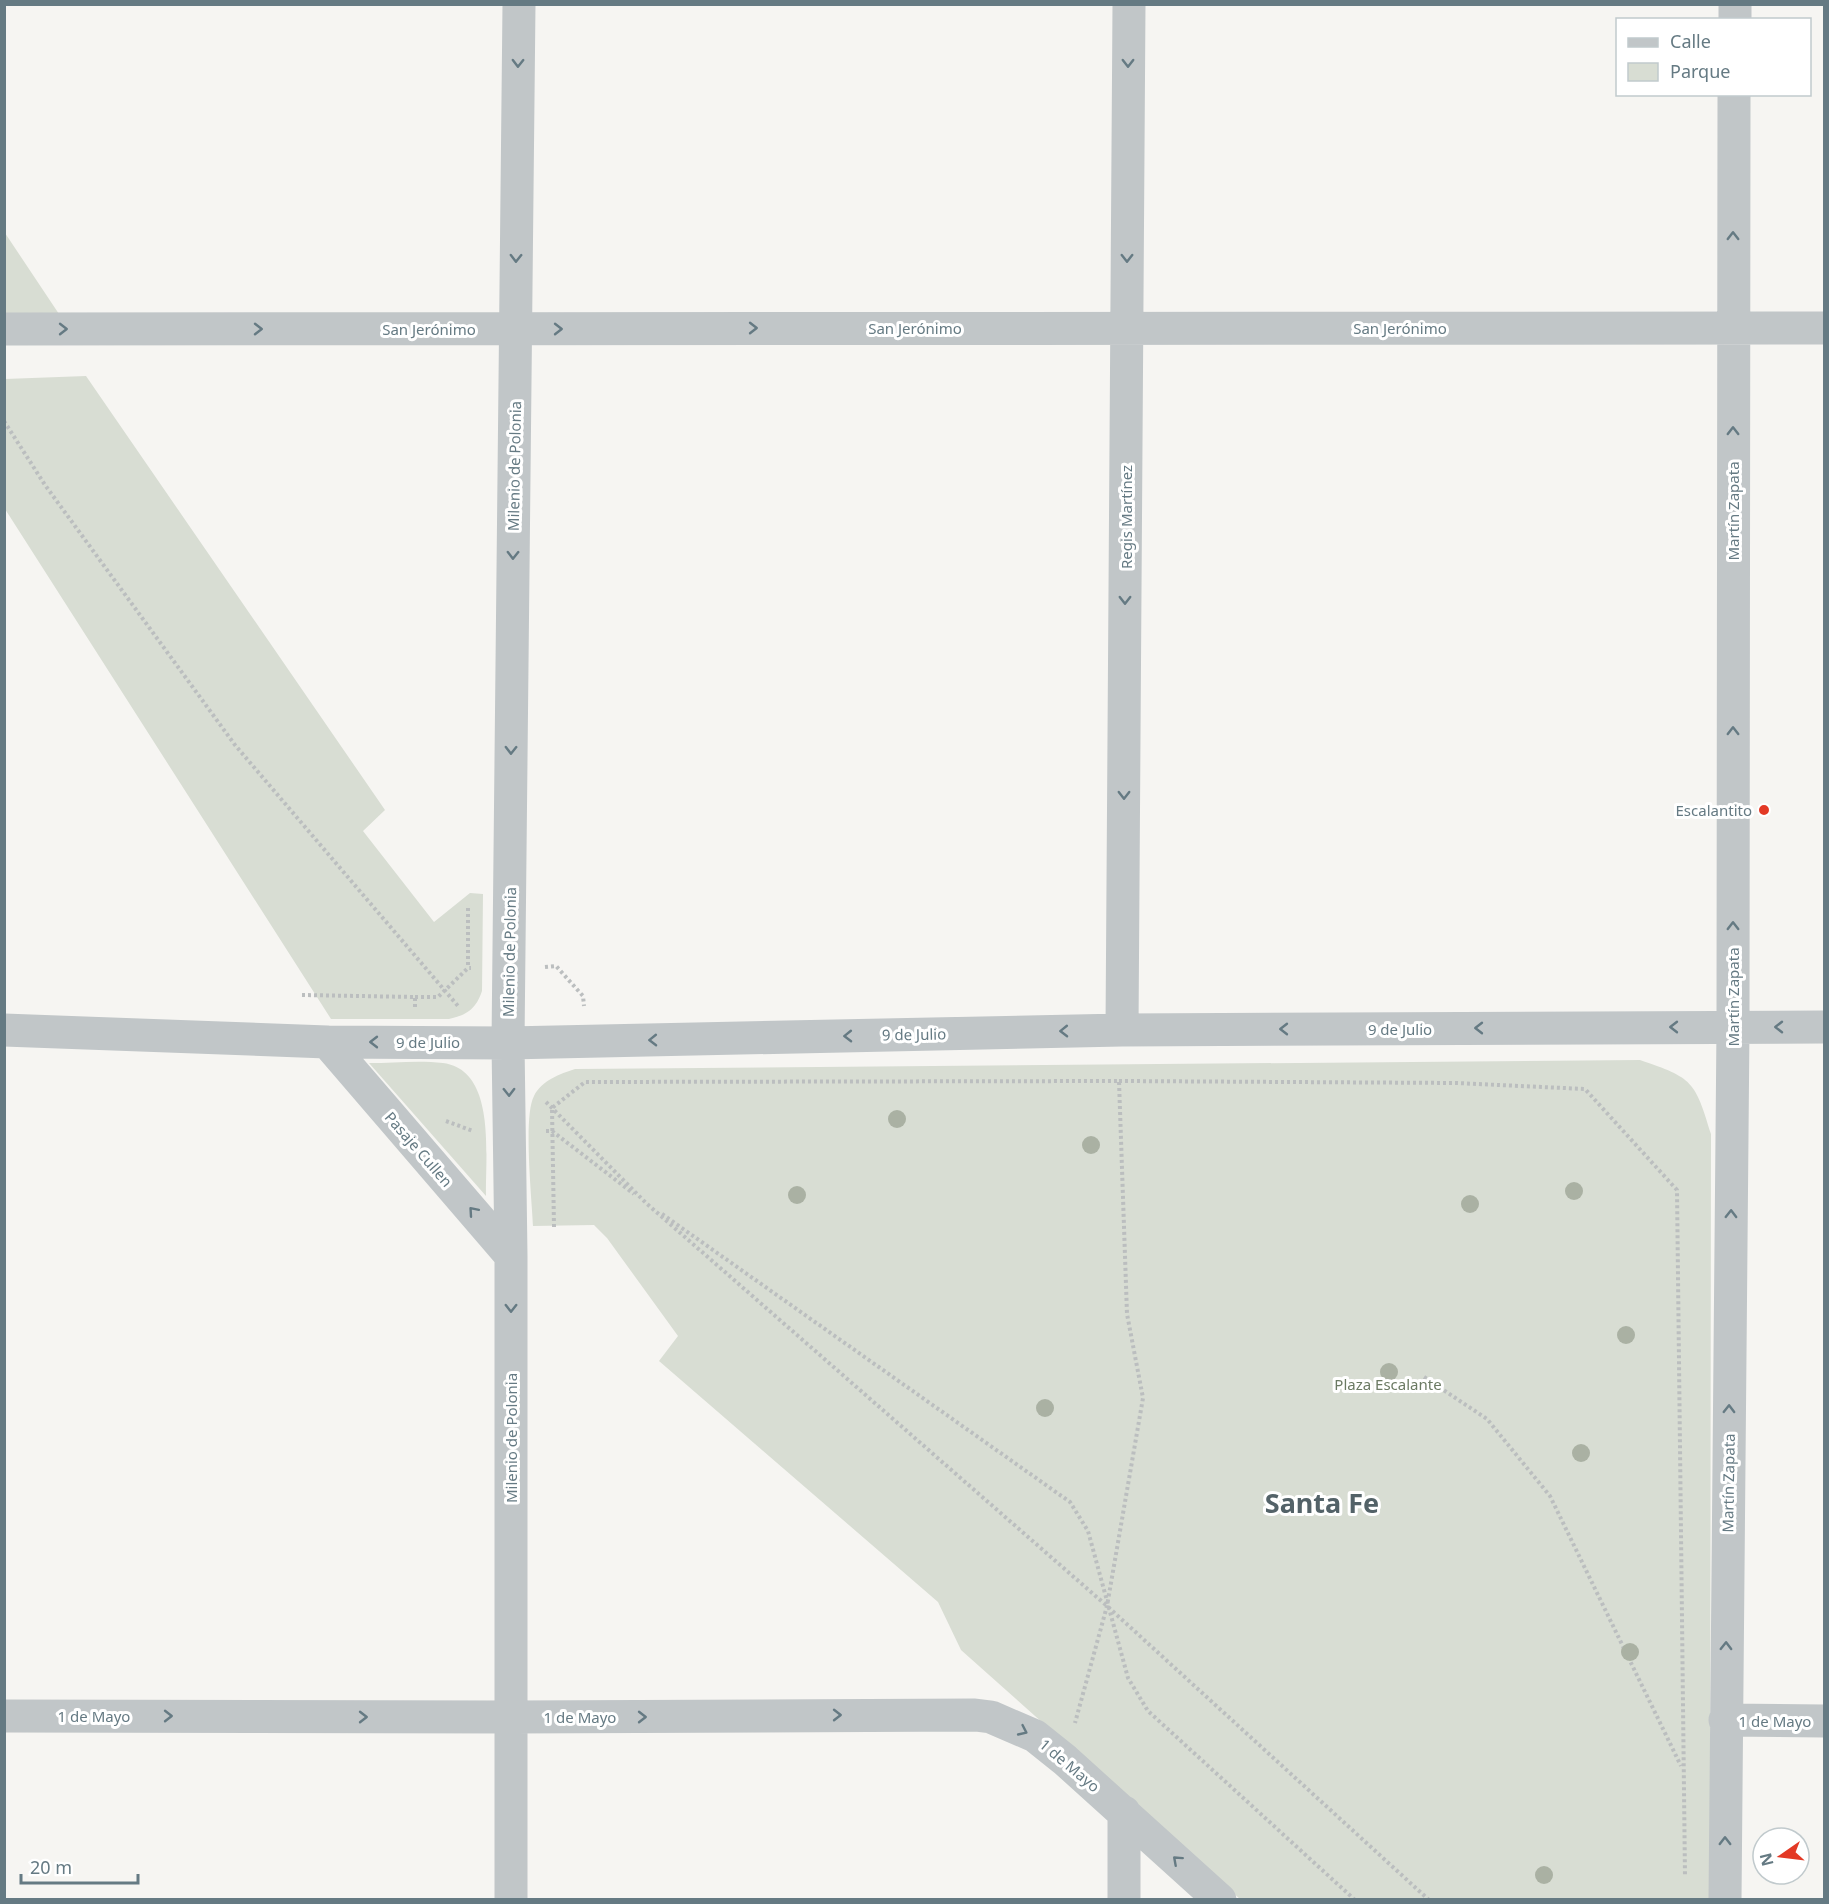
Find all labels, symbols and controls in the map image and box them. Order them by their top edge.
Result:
legend [1616,18,1811,96]
text: Calle [1670,29,1711,53]
one-way arrow [512,58,524,67]
one-way arrow [1122,58,1134,67]
text: Parque [1670,59,1730,83]
one-way arrow [1727,232,1739,241]
one-way arrow [510,253,522,262]
one-way arrow [1121,253,1133,262]
street label: San Jerónimo [868,318,962,338]
street label: San Jerónimo [1353,318,1447,338]
street label: San Jerónimo [382,319,476,339]
one-way arrow [748,322,757,334]
one-way arrow [58,323,67,335]
one-way arrow [253,323,262,335]
one-way arrow [553,323,562,335]
street label: Milenio de Polonia [503,401,525,531]
one-way arrow [1727,427,1739,436]
street label: Martín Zapata [1723,461,1743,561]
street label: Regis Martínez [1116,465,1136,569]
one-way arrow [507,551,519,560]
one-way arrow [1119,595,1131,604]
one-way arrow [1727,727,1739,736]
one-way arrow [505,746,517,755]
one-way arrow [1118,790,1130,799]
place label: Escalantito [1676,800,1752,820]
marker: Escalantito [1757,803,1771,817]
street label: Milenio de Polonia [498,887,520,1017]
one-way arrow [1727,922,1739,931]
street label: Martín Zapata [1723,947,1743,1047]
street label: 9 de Julio [1368,1019,1432,1039]
one-way arrow [1670,1021,1679,1033]
one-way arrow [1774,1021,1783,1033]
one-way arrow [1475,1022,1484,1034]
street label: 9 de Julio [882,1023,946,1045]
one-way arrow [1280,1023,1289,1035]
one-way arrow [1059,1025,1068,1037]
one-way arrow [843,1030,852,1042]
street label: 9 de Julio [396,1032,460,1052]
one-way arrow [648,1034,657,1046]
one-way arrow [369,1036,378,1048]
one-way arrow [503,1088,515,1097]
street label: Pasaje Cullen [381,1107,457,1191]
one-way arrow [469,1207,480,1218]
one-way arrow [1725,1210,1737,1219]
one-way arrow [505,1304,517,1313]
street label: Milenio de Polonia [501,1373,521,1503]
park label: Plaza Escalante [1334,1374,1442,1394]
one-way arrow [1723,1405,1735,1414]
street label: Martín Zapata [1717,1433,1739,1533]
district label: Santa Fe [1265,1484,1379,1521]
one-way arrow [1720,1642,1732,1651]
street label: 1 de Mayo [58,1706,130,1726]
street label: 1 de Mayo [544,1707,616,1727]
one-way arrow [832,1709,841,1722]
one-way arrow [163,1710,172,1722]
one-way arrow [358,1711,367,1723]
one-way arrow [637,1711,646,1723]
street label: 1 de Mayo [1739,1711,1811,1731]
one-way arrow [1017,1723,1028,1735]
street label: 1 de Mayo [1036,1734,1104,1796]
north arrow [1751,1826,1811,1886]
one-way arrow [1719,1837,1731,1846]
scale bar [21,1847,138,1885]
text: N [1754,1851,1779,1869]
text: 20 m [30,1855,72,1879]
one-way arrow [1173,1856,1184,1867]

